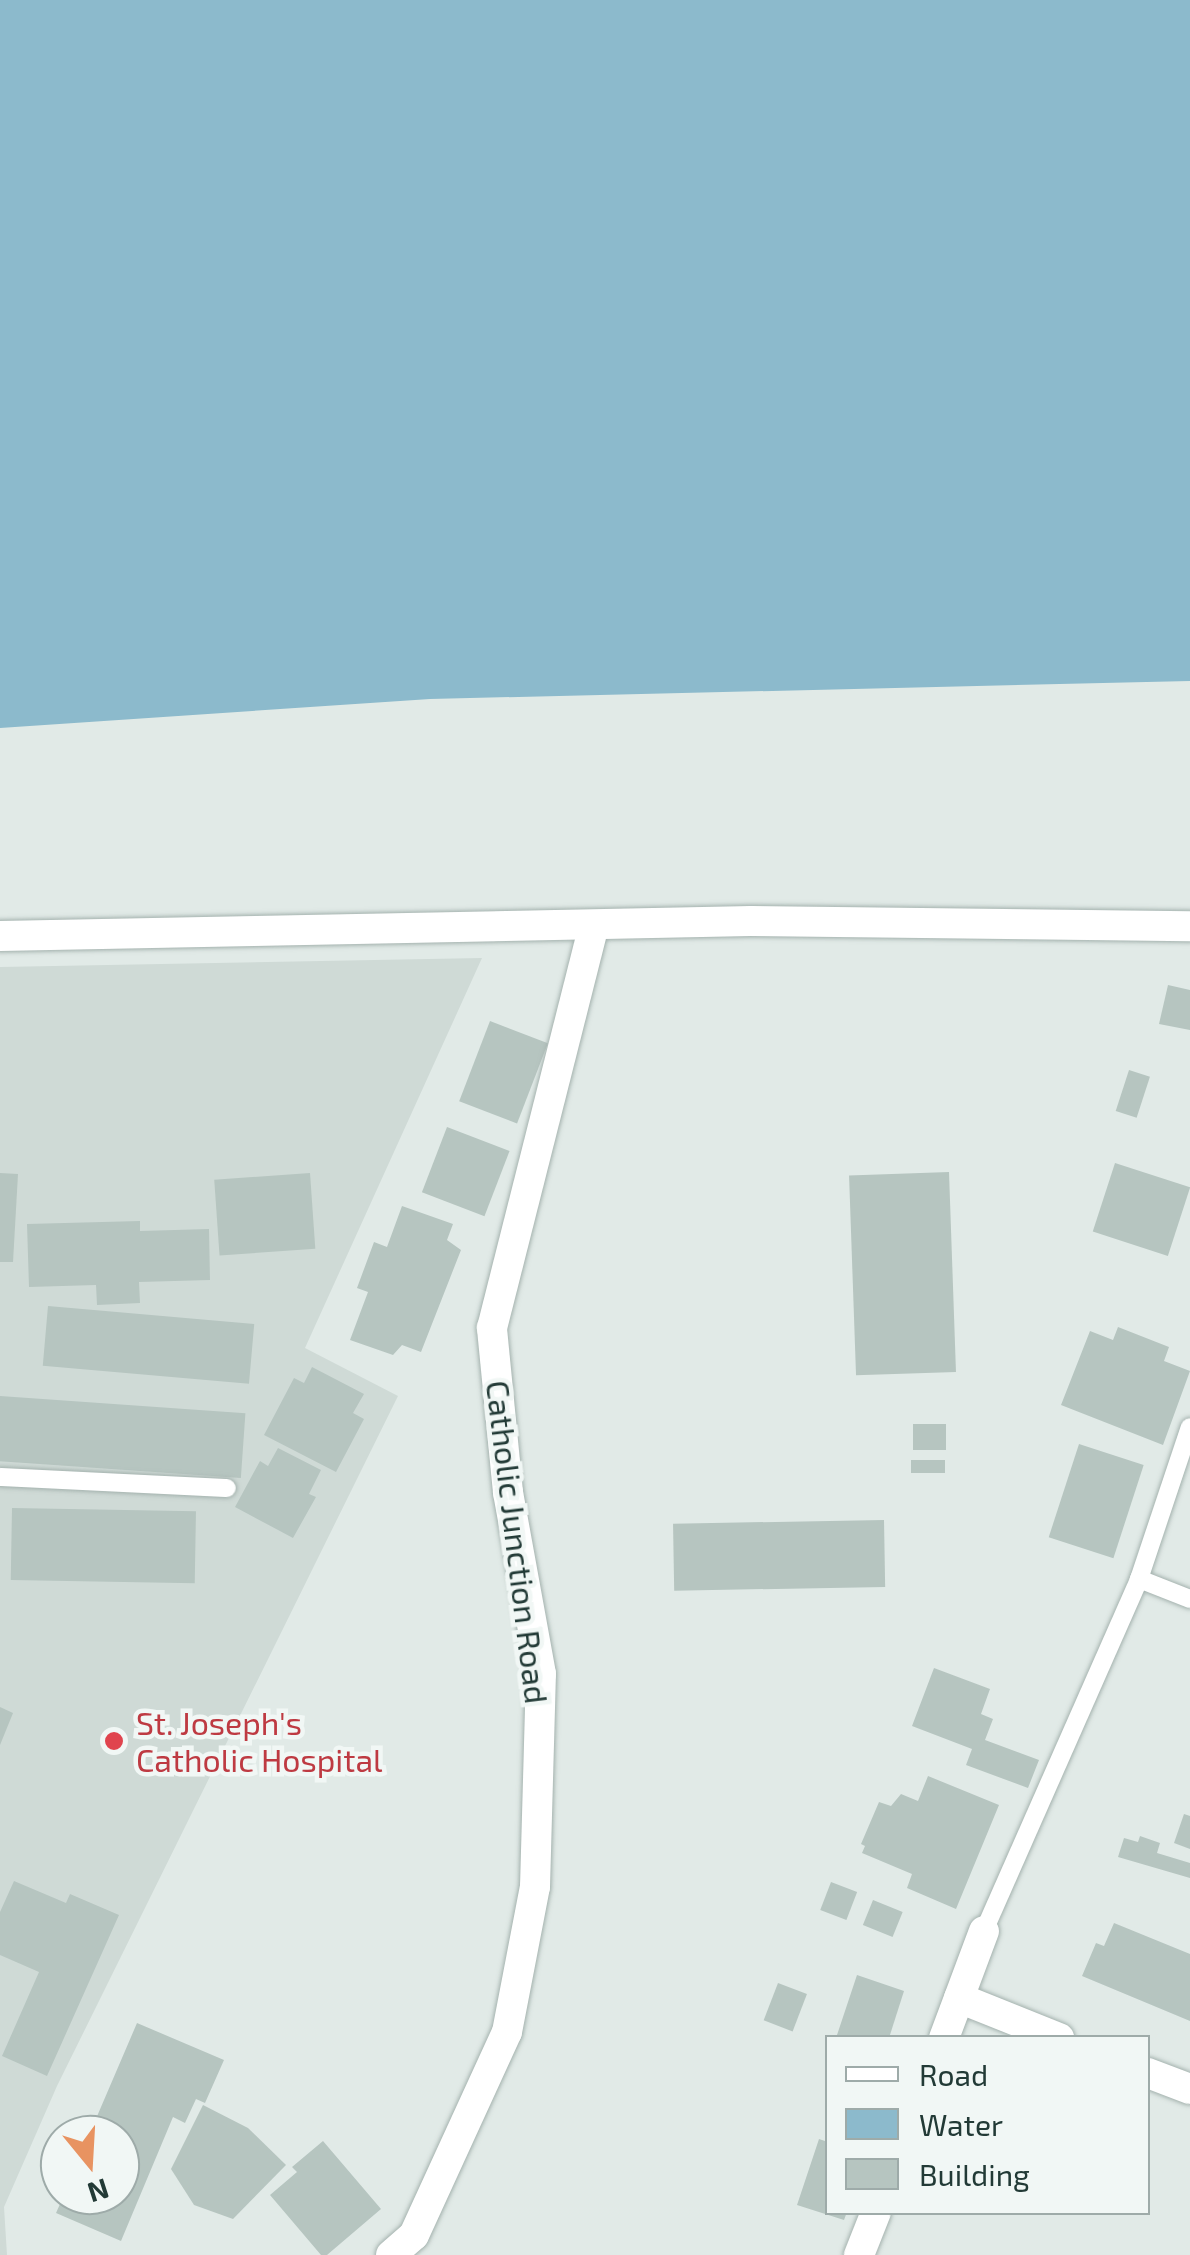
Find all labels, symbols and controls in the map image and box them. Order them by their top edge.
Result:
street label: Catholic Junction Road [479,1378,557,1706]
place label: St. Joseph's Catholic Hospital [136,1704,383,1779]
marker: St. Joseph's Catholic Hospital [101,1728,127,1754]
legend [825,2035,1150,2215]
text: Road [919,2056,988,2092]
text: Water [919,2106,1003,2142]
north arrow [40,2115,140,2215]
text: Building [919,2156,1030,2192]
text: N [84,2172,114,2211]

